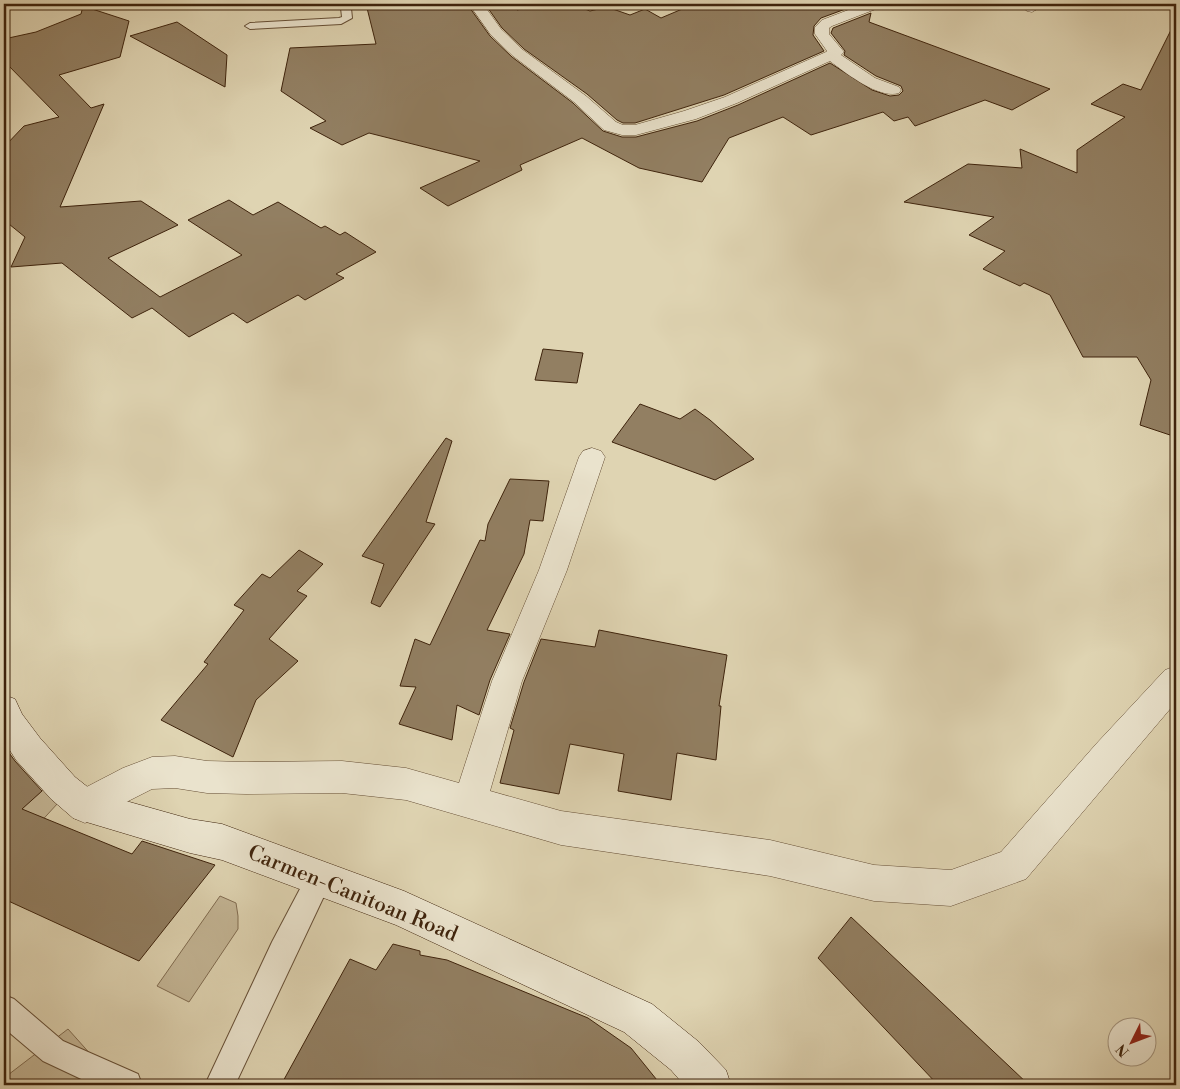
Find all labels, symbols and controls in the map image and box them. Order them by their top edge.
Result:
street label: Carmen-Canitoan Road [244,840,461,948]
north arrow [1108,1016,1158,1066]
text: N [1113,1040,1133,1060]

